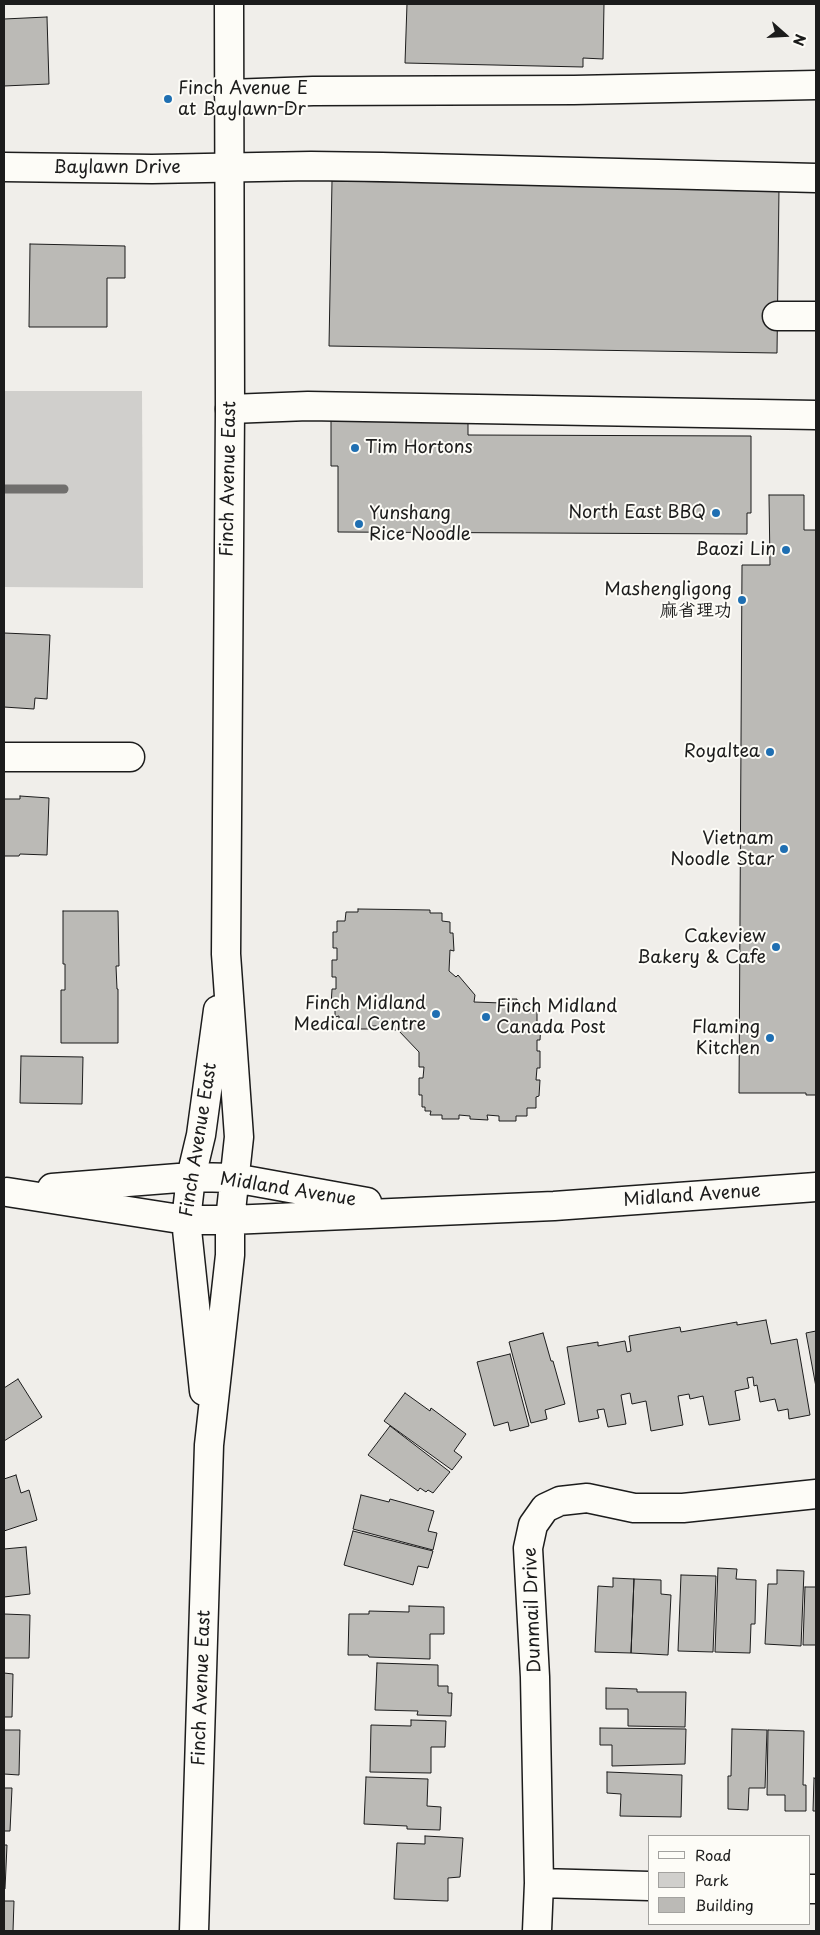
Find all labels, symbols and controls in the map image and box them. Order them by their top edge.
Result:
north arrow [760,10,810,60]
text: N [788,31,811,49]
place label: Finch Avenue E at Baylawn Dr [178,78,308,120]
marker: Finch Avenue E at Baylawn Dr [162,93,174,105]
street label: Baylawn Drive [53,157,181,179]
street label: Finch Avenue East [217,401,241,557]
place label: Tim Hortons [365,437,473,459]
marker: Tim Hortons [349,442,361,454]
place label: North East BBQ [568,502,706,524]
place label: Yunshang Rice Noodle [369,503,471,546]
marker: North East BBQ [710,507,722,519]
marker: Yunshang Rice Noodle [353,518,365,530]
place label: Baozi Lin [695,539,776,561]
marker: Baozi Lin [780,544,792,556]
place label: Mashengligong 麻省理功 [604,579,732,622]
marker: Mashengligong 麻省理功 [736,594,748,606]
place label: Royaltea [684,741,760,763]
marker: Royaltea [764,746,776,758]
place label: Vietnam Noodle Star [670,828,774,871]
marker: Vietnam Noodle Star [778,843,790,855]
place label: Cakeview Bakery & Cafe [637,926,766,969]
marker: Cakeview Bakery & Cafe [770,941,782,953]
place label: Finch Midland Medical Centre [294,993,426,1036]
place label: Finch Midland Canada Post [496,996,617,1038]
marker: Finch Midland Medical Centre [430,1008,442,1020]
marker: Finch Midland Canada Post [480,1011,492,1023]
place label: Flaming Kitchen [692,1017,760,1060]
marker: Flaming Kitchen [764,1032,776,1044]
street label: Finch Avenue East [176,1061,222,1219]
street label: Midland Avenue [218,1169,358,1211]
street label: Midland Avenue [623,1180,761,1212]
street label: Dunmail Drive [520,1547,546,1673]
street label: Finch Avenue East [188,1610,216,1766]
legend [648,1835,810,1925]
text: Road [695,1843,731,1866]
text: Park [695,1868,729,1891]
text: Building [695,1893,754,1916]

